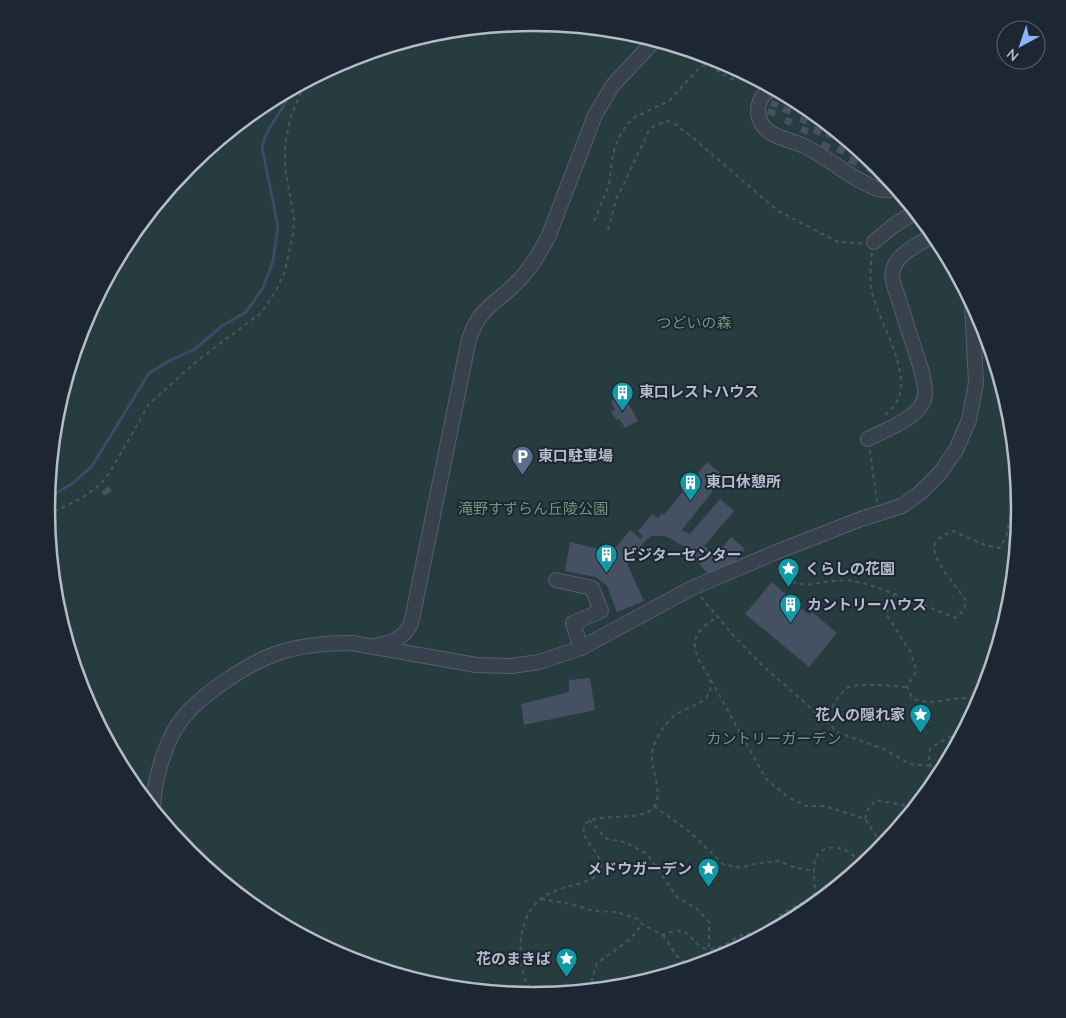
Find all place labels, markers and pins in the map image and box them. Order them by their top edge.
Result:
building icon: 東口レストハウス [611,380,635,411]
place label: 東口レストハウス [639,382,759,401]
parking icon: 東口駐車場 [510,444,534,475]
place label: 東口駐車場 [538,446,613,465]
building icon: 東口休憩所 [678,470,702,501]
place label: 東口休憩所 [706,472,781,491]
building icon: ビジターセンター [594,543,618,574]
place label: ビジターセンター [622,545,742,564]
place icon: くらしの花園 [777,557,801,588]
place label: くらしの花園 [805,559,895,578]
building icon: カントリーハウス [779,593,803,624]
place label: カントリーハウス [807,595,927,614]
place icon: 花人の隠れ家 [909,703,933,734]
place label: 花人の隠れ家 [815,705,905,724]
place icon: メドウガーデン [696,857,720,888]
place label: メドウガーデン [587,859,692,878]
place icon: 花のまきば [555,947,579,978]
place label: 花のまきば [476,949,551,968]

